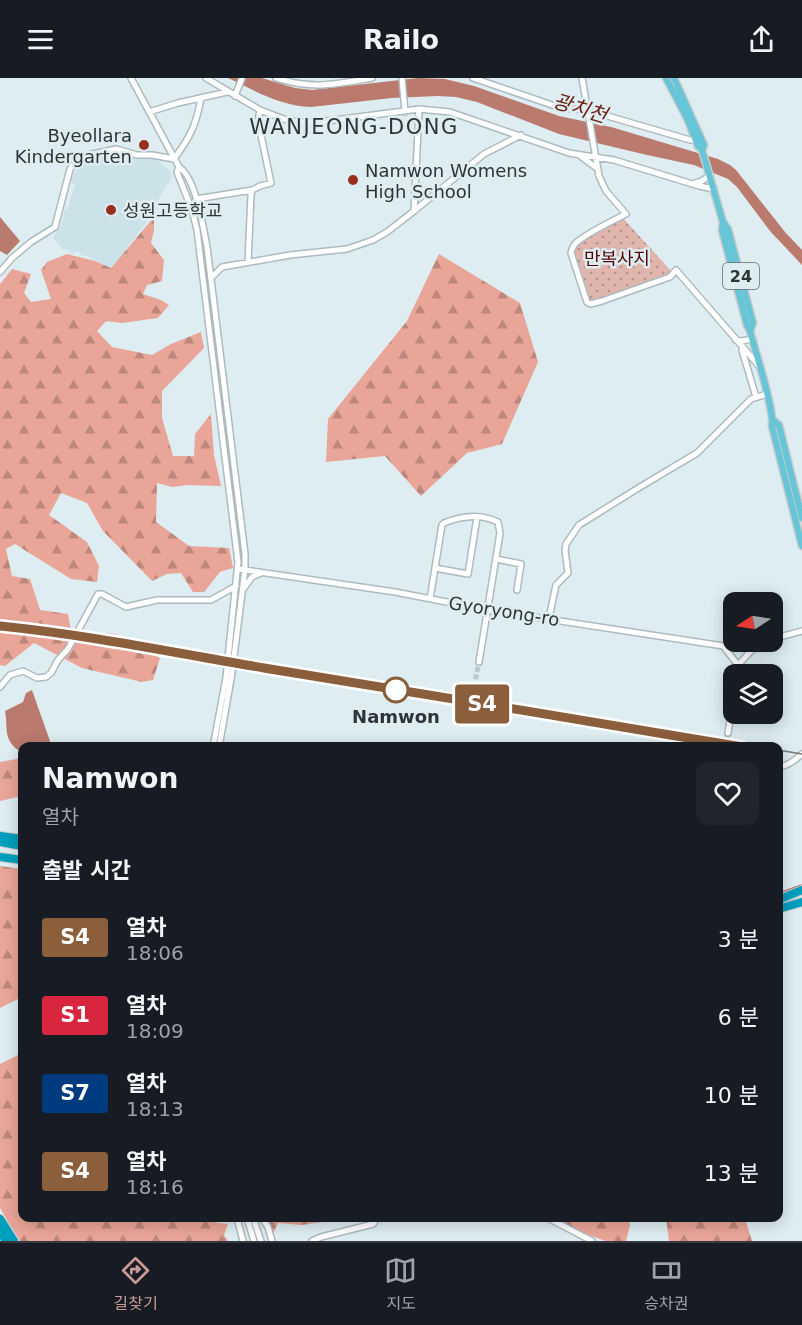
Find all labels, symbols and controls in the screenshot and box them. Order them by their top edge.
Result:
icon: menu [24,23,57,56]
icon: share [745,23,778,56]
text: Railo [363,24,439,55]
water label: 광치천 [550,88,612,128]
district label: WANJEONG-DONG [249,115,459,139]
place label: Byeollara Kindergarten [15,125,132,167]
marker: Byeollara Kindergarten [137,138,151,152]
place label: Namwon Womens High School [365,160,527,202]
marker: Namwon Womens High School [346,173,360,187]
place label: 성원고등학교 [123,200,222,221]
marker: 성원고등학교 [104,203,118,217]
park label: 만복사지 [584,248,650,269]
road number: 24 [723,263,759,289]
street label: Gyoryong-ro [447,592,561,630]
north arrow [723,592,783,652]
map controls [723,592,783,724]
button: layers [723,664,783,724]
marker: Namwon [383,677,409,703]
line badge: S4 [455,684,509,724]
text: S4 [467,692,497,716]
place label: Namwon [352,706,440,727]
text: Namwon [42,762,179,795]
button: heart [696,762,759,825]
text: 열차 [42,805,79,829]
text: 출발 시간 [42,858,131,883]
text: 열차 [126,915,166,940]
text: S4 [60,925,90,949]
text: 3 분 [718,927,759,952]
text: 18:06 [126,941,184,965]
text: 열차 [126,993,166,1018]
text: S1 [60,1003,90,1027]
text: 6 분 [718,1005,759,1030]
text: 18:09 [126,1019,184,1043]
text: 열차 [126,1071,166,1096]
text: S7 [60,1081,90,1105]
text: 10 분 [704,1083,759,1108]
text: 18:13 [126,1097,184,1121]
text: 열차 [126,1149,166,1174]
text: S4 [60,1159,90,1183]
text: 13 분 [704,1161,759,1186]
text: 18:16 [126,1175,184,1199]
tab: 길찾기 [113,1254,158,1314]
tab: 지도 [384,1254,417,1314]
tab: 승차권 [644,1254,689,1314]

